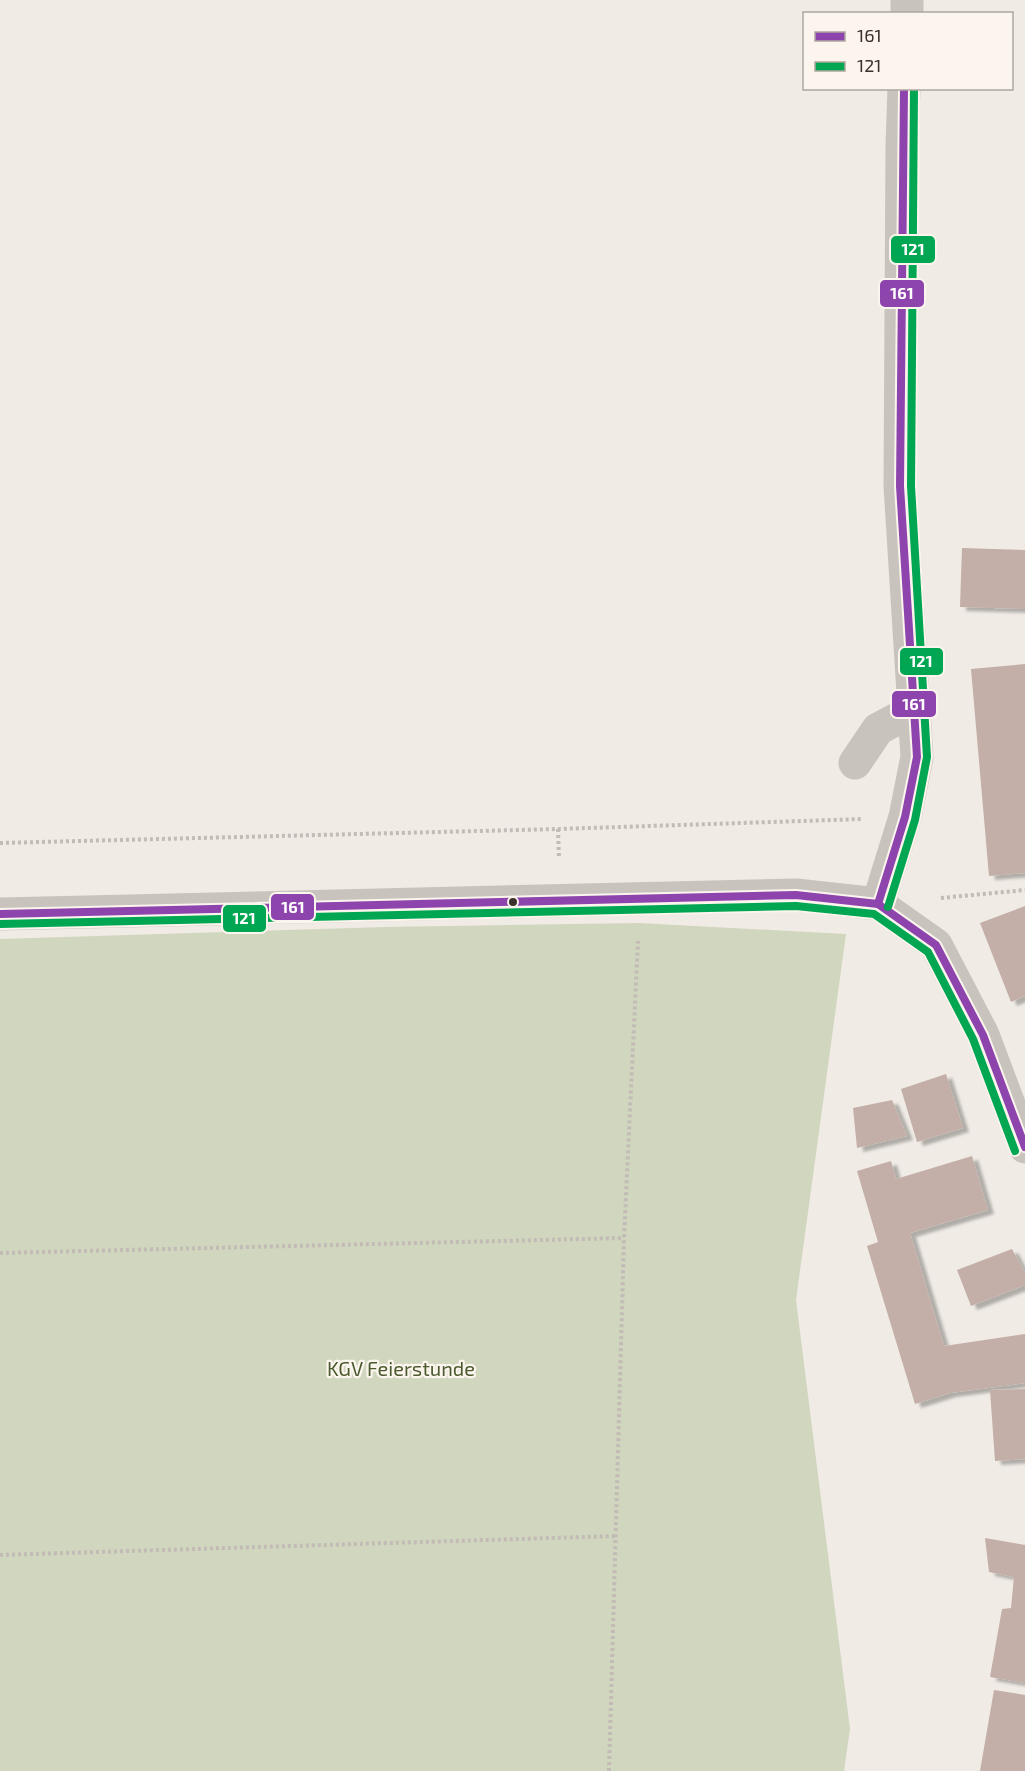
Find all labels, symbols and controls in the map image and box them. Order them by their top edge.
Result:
legend [803,12,1013,90]
text: 161 [857,24,882,46]
text: 121 [857,54,881,76]
line badge: 121 [890,235,936,264]
text: 121 [901,239,925,258]
line badge: 161 [879,279,925,308]
text: 161 [890,283,914,302]
line badge: 121 [899,647,944,676]
text: 121 [909,651,933,670]
line badge: 161 [891,690,937,718]
text: 161 [902,694,926,713]
line badge: 161 [270,893,315,921]
unlabelled marker [507,896,519,908]
text: 161 [281,897,305,916]
line badge: 121 [222,904,267,933]
text: 121 [232,908,256,927]
park label: KGV Feierstunde [327,1356,475,1380]

